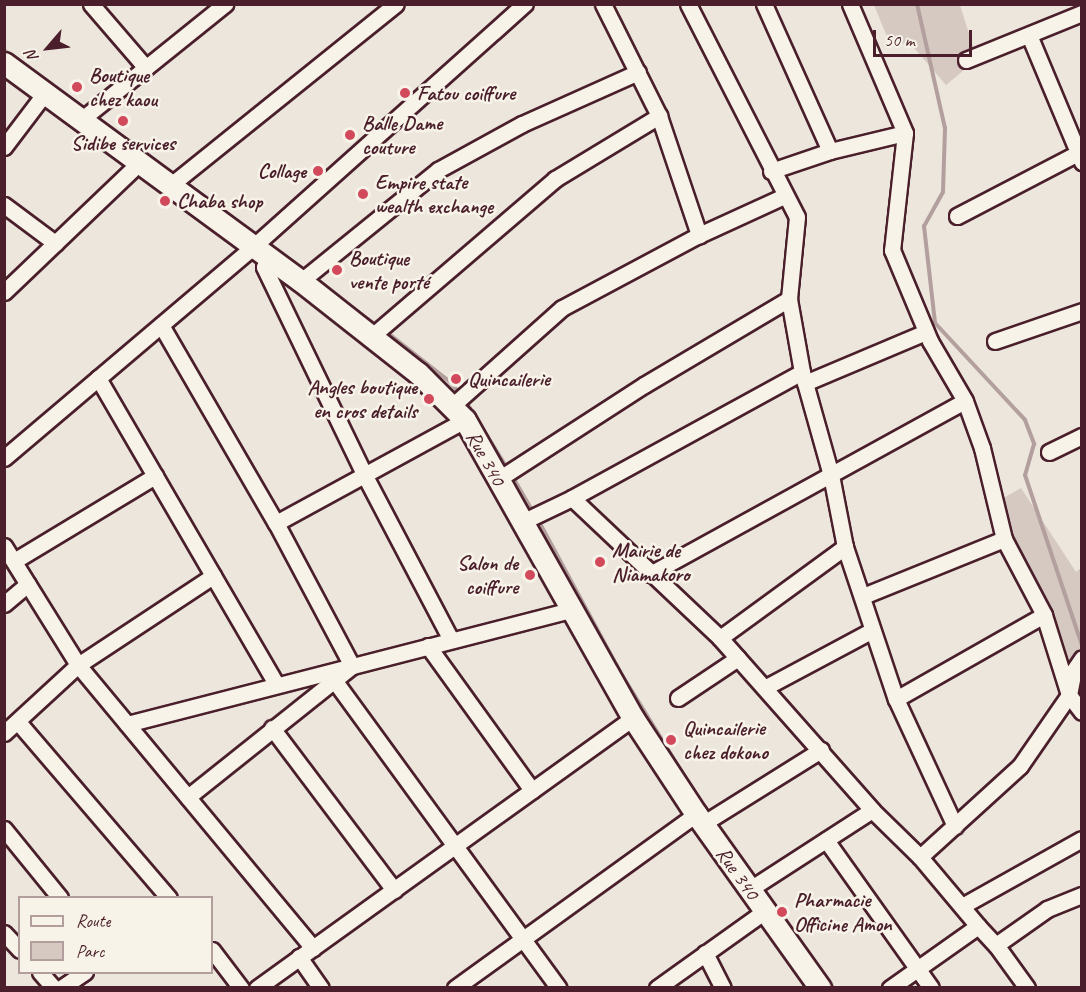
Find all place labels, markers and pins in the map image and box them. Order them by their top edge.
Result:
place label: Boutique chez kaou [89,62,158,112]
marker: Boutique chez kaou [70,80,84,94]
place label: Fatou coiffure [417,80,515,106]
marker: Fatou coiffure [398,86,412,100]
place label: Balle Dame couture [362,110,443,160]
marker: Sidibe services [116,114,130,128]
marker: Balle Dame couture [343,128,357,142]
place label: Sidibe services [71,130,175,156]
place label: Collage [258,158,306,184]
marker: Collage [311,164,325,178]
place label: Empire state wealth exchange [375,169,492,219]
marker: Empire state wealth exchange [356,187,370,201]
place label: Chaba shop [177,188,262,214]
marker: Chaba shop [158,194,172,208]
place label: Boutique vente porté [349,245,429,295]
marker: Boutique vente porté [330,263,344,277]
place label: Quincailerie [468,366,550,392]
marker: Quincailerie [449,372,463,386]
place label: Angles boutique en cros details [308,374,417,424]
marker: Angles boutique en cros details [422,392,436,406]
place label: Mairie de Niamakoro [612,537,690,587]
place label: Salon de coiffure [457,550,518,600]
marker: Mairie de Niamakoro [593,555,607,569]
marker: Salon de coiffure [523,568,537,582]
place label: Quincailerie chez dokono [683,715,768,765]
marker: Quincailerie chez dokono [664,733,678,747]
place label: Pharmacie Officine Amon [794,887,892,937]
marker: Pharmacie Officine Amon [775,905,789,919]

